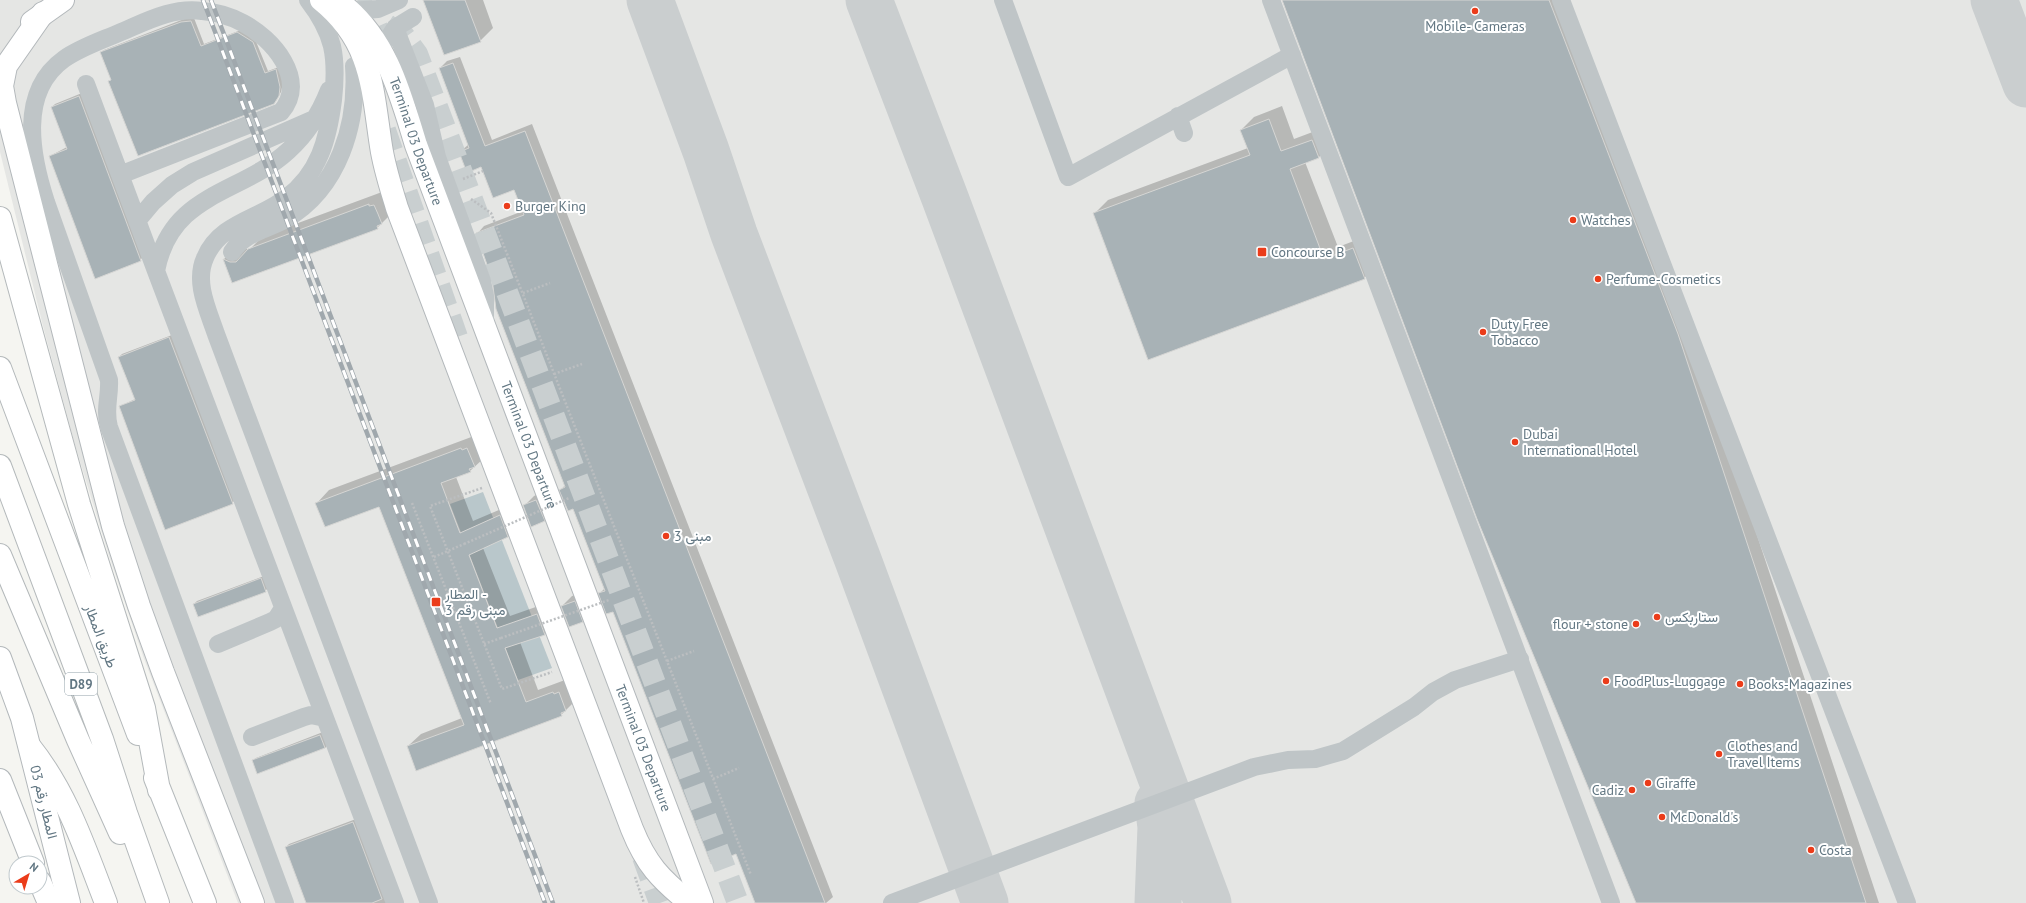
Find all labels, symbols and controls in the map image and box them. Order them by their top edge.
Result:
marker: Mobile- Cameras [1470,6,1480,16]
place label: Mobile- Cameras [1425,17,1525,35]
street label: Terminal 03 Departure [385,74,447,208]
place label: Burger King [515,197,586,215]
marker: Burger King [502,201,512,211]
place label: Watches [1581,211,1631,229]
marker: Watches [1568,215,1578,225]
place label: Concourse B [1271,243,1344,261]
marker: Concourse B [1256,246,1268,258]
place label: Perfume-Cosmetics [1606,270,1721,288]
marker: Perfume-Cosmetics [1593,274,1603,284]
place label: Duty Free Tobacco [1491,315,1548,349]
marker: Duty Free Tobacco [1478,327,1488,337]
street label: Terminal 03 Departure [497,379,561,511]
place label: Dubai International Hotel [1523,425,1637,459]
marker: Dubai International Hotel [1510,437,1520,447]
place label: مبنى 3 [674,527,712,545]
marker: مبنى 3 [661,531,671,541]
place label: المطار - مبنى رقم 3 [444,585,505,619]
marker: المطار - مبنى رقم 3 [430,596,442,608]
street label: طريق المطار [80,601,121,670]
place label: ستاربكس [1665,608,1718,626]
marker: ستاربكس [1652,612,1662,622]
place label: flour + stone [1553,615,1628,633]
marker: flour + stone [1631,619,1641,629]
place label: FoodPlus-Luggage [1614,672,1725,690]
road number: D89 [65,673,97,695]
place label: Books-Magazines [1748,675,1852,693]
marker: FoodPlus-Luggage [1601,676,1611,686]
marker: Books-Magazines [1735,679,1745,689]
street label: Terminal 03 Departure [611,682,676,814]
place label: Clothes and Travel Items [1727,737,1800,771]
marker: Clothes and Travel Items [1714,749,1724,759]
street label: المطار رقم 03 [26,763,62,841]
place label: Giraffe [1656,774,1696,792]
marker: Giraffe [1643,778,1653,788]
place label: Cadiz [1592,781,1624,799]
marker: Cadiz [1627,785,1637,795]
place label: McDonald's [1670,808,1738,826]
marker: McDonald's [1657,812,1667,822]
place label: Costa [1819,841,1852,859]
marker: Costa [1806,845,1816,855]
north arrow [8,855,48,895]
text: N [27,859,41,875]

